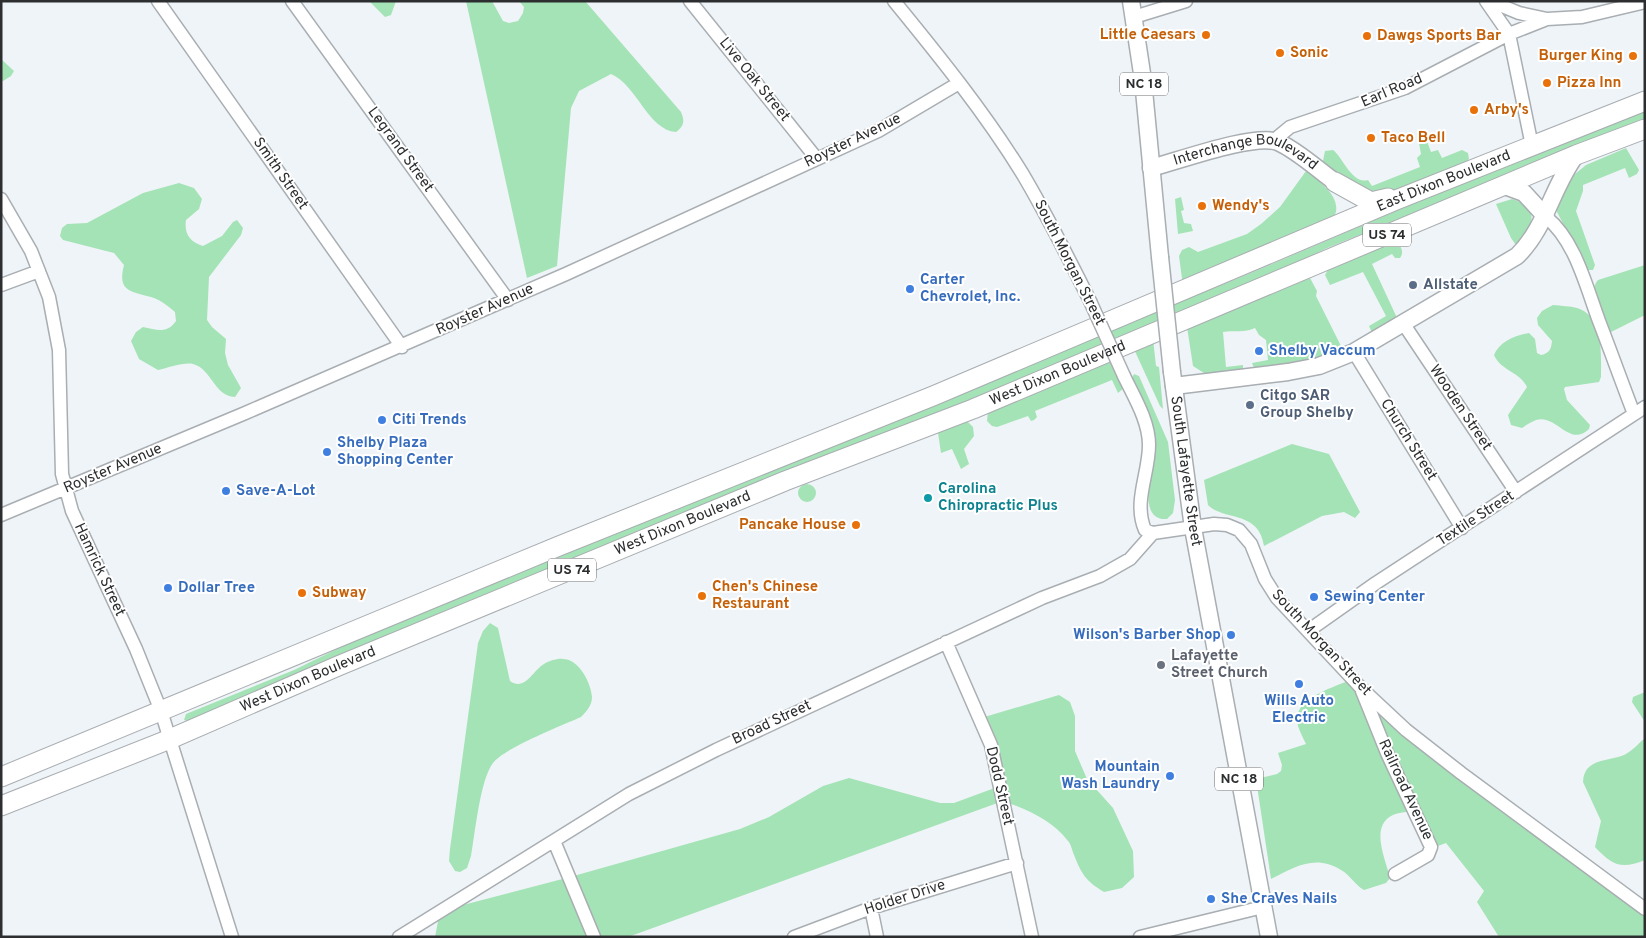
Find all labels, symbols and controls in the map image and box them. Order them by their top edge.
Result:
place label: Little Caesars [1100,26,1196,45]
place label: Dawgs Sports Bar [1377,27,1502,46]
marker: Little Caesars [1200,29,1212,41]
marker: Dawgs Sports Bar [1361,30,1373,42]
street label: Live Oak Street [714,34,794,126]
place label: Sonic [1290,44,1329,63]
marker: Sonic [1274,47,1286,59]
place label: Burger King [1538,47,1623,66]
marker: Burger King [1627,50,1639,62]
street label: Earl Road [1358,70,1426,112]
road number: NC 18 [1120,72,1168,96]
place label: Pizza Inn [1557,74,1622,93]
marker: Pizza Inn [1541,77,1553,89]
place label: Arby's [1484,101,1529,120]
street label: Legrand Street [363,104,437,196]
marker: Arby's [1468,104,1480,116]
street label: Royster Avenue [802,109,904,173]
place label: Taco Bell [1381,129,1445,148]
text: Interchange Boulevard [1171,131,1322,175]
marker: Taco Bell [1365,132,1377,144]
street label: Smith Street [248,134,312,214]
street label: East Dixon Boulevard [1374,146,1513,217]
street label: Interchange Boulevard [1168,155,1320,181]
street label: South Morgan Street [1029,197,1109,329]
place label: Wendy's [1212,197,1270,216]
marker: Wendy's [1196,200,1208,212]
road number: US 74 [1363,224,1411,246]
place label: Carter Chevrolet, Inc. [920,271,1021,307]
place label: Allstate [1423,276,1478,295]
marker: Allstate [1407,279,1419,291]
street label: Royster Avenue [433,280,537,340]
marker: Carter Chevrolet, Inc. [904,283,916,295]
street label: West Dixon Boulevard [987,336,1129,410]
place label: Shelby Vaccum [1269,342,1376,361]
marker: Shelby Vaccum [1253,345,1265,357]
street label: Wooden Street [1424,361,1496,455]
place label: Citgo SAR Group Shelby [1260,387,1354,423]
street label: South Lafayette Street [1166,395,1206,548]
street label: Church Street [1375,396,1441,484]
marker: Citgo SAR Group Shelby [1244,399,1256,411]
place label: Citi Trends [392,411,467,430]
marker: Citi Trends [376,414,388,426]
place label: Shelby Plaza Shopping Center [337,434,454,470]
street label: Royster Avenue [61,440,165,498]
marker: Shelby Plaza Shopping Center [321,446,333,458]
place label: Carolina Chiropractic Plus [938,480,1058,516]
place label: Save-A-Lot [236,482,316,501]
marker: Save-A-Lot [220,485,232,497]
street label: West Dixon Boulevard [612,487,754,560]
street label: Textile Street [1434,487,1518,551]
marker: Carolina Chiropractic Plus [922,492,934,504]
place label: Pancake House [739,516,846,535]
marker: Pancake House [850,519,862,531]
street label: Hamrick Street [69,520,129,620]
road number: US 74 [548,558,596,582]
place label: Chen's Chinese Restaurant [712,578,818,614]
place label: Dollar Tree [178,579,255,598]
marker: Dollar Tree [162,582,174,594]
place label: Subway [312,584,367,603]
street label: South Morgan Street [1267,586,1375,700]
marker: Subway [296,587,308,599]
place label: Sewing Center [1324,588,1426,607]
marker: Chen's Chinese Restaurant [696,590,708,602]
marker: Sewing Center [1308,591,1320,603]
place label: Wilson's Barber Shop [1073,626,1221,645]
marker: Wilson's Barber Shop [1225,629,1237,641]
street label: West Dixon Boulevard [237,642,379,717]
place label: Lafayette Street Church [1171,647,1268,683]
marker: Lafayette Street Church [1155,659,1167,671]
marker: Wills Auto Electric [1293,678,1305,690]
place label: Wills Auto Electric [1264,692,1334,728]
street label: Broad Street [729,696,815,750]
street label: Railroad Avenue [1373,737,1437,843]
street label: Dodd Street [981,745,1017,827]
place label: Mountain Wash Laundry [1061,758,1160,794]
road number: NC 18 [1215,768,1263,791]
marker: Mountain Wash Laundry [1164,770,1176,782]
street label: Holder Drive [862,876,948,920]
place label: She CraVes Nails [1221,890,1337,909]
marker: She CraVes Nails [1205,893,1217,905]

